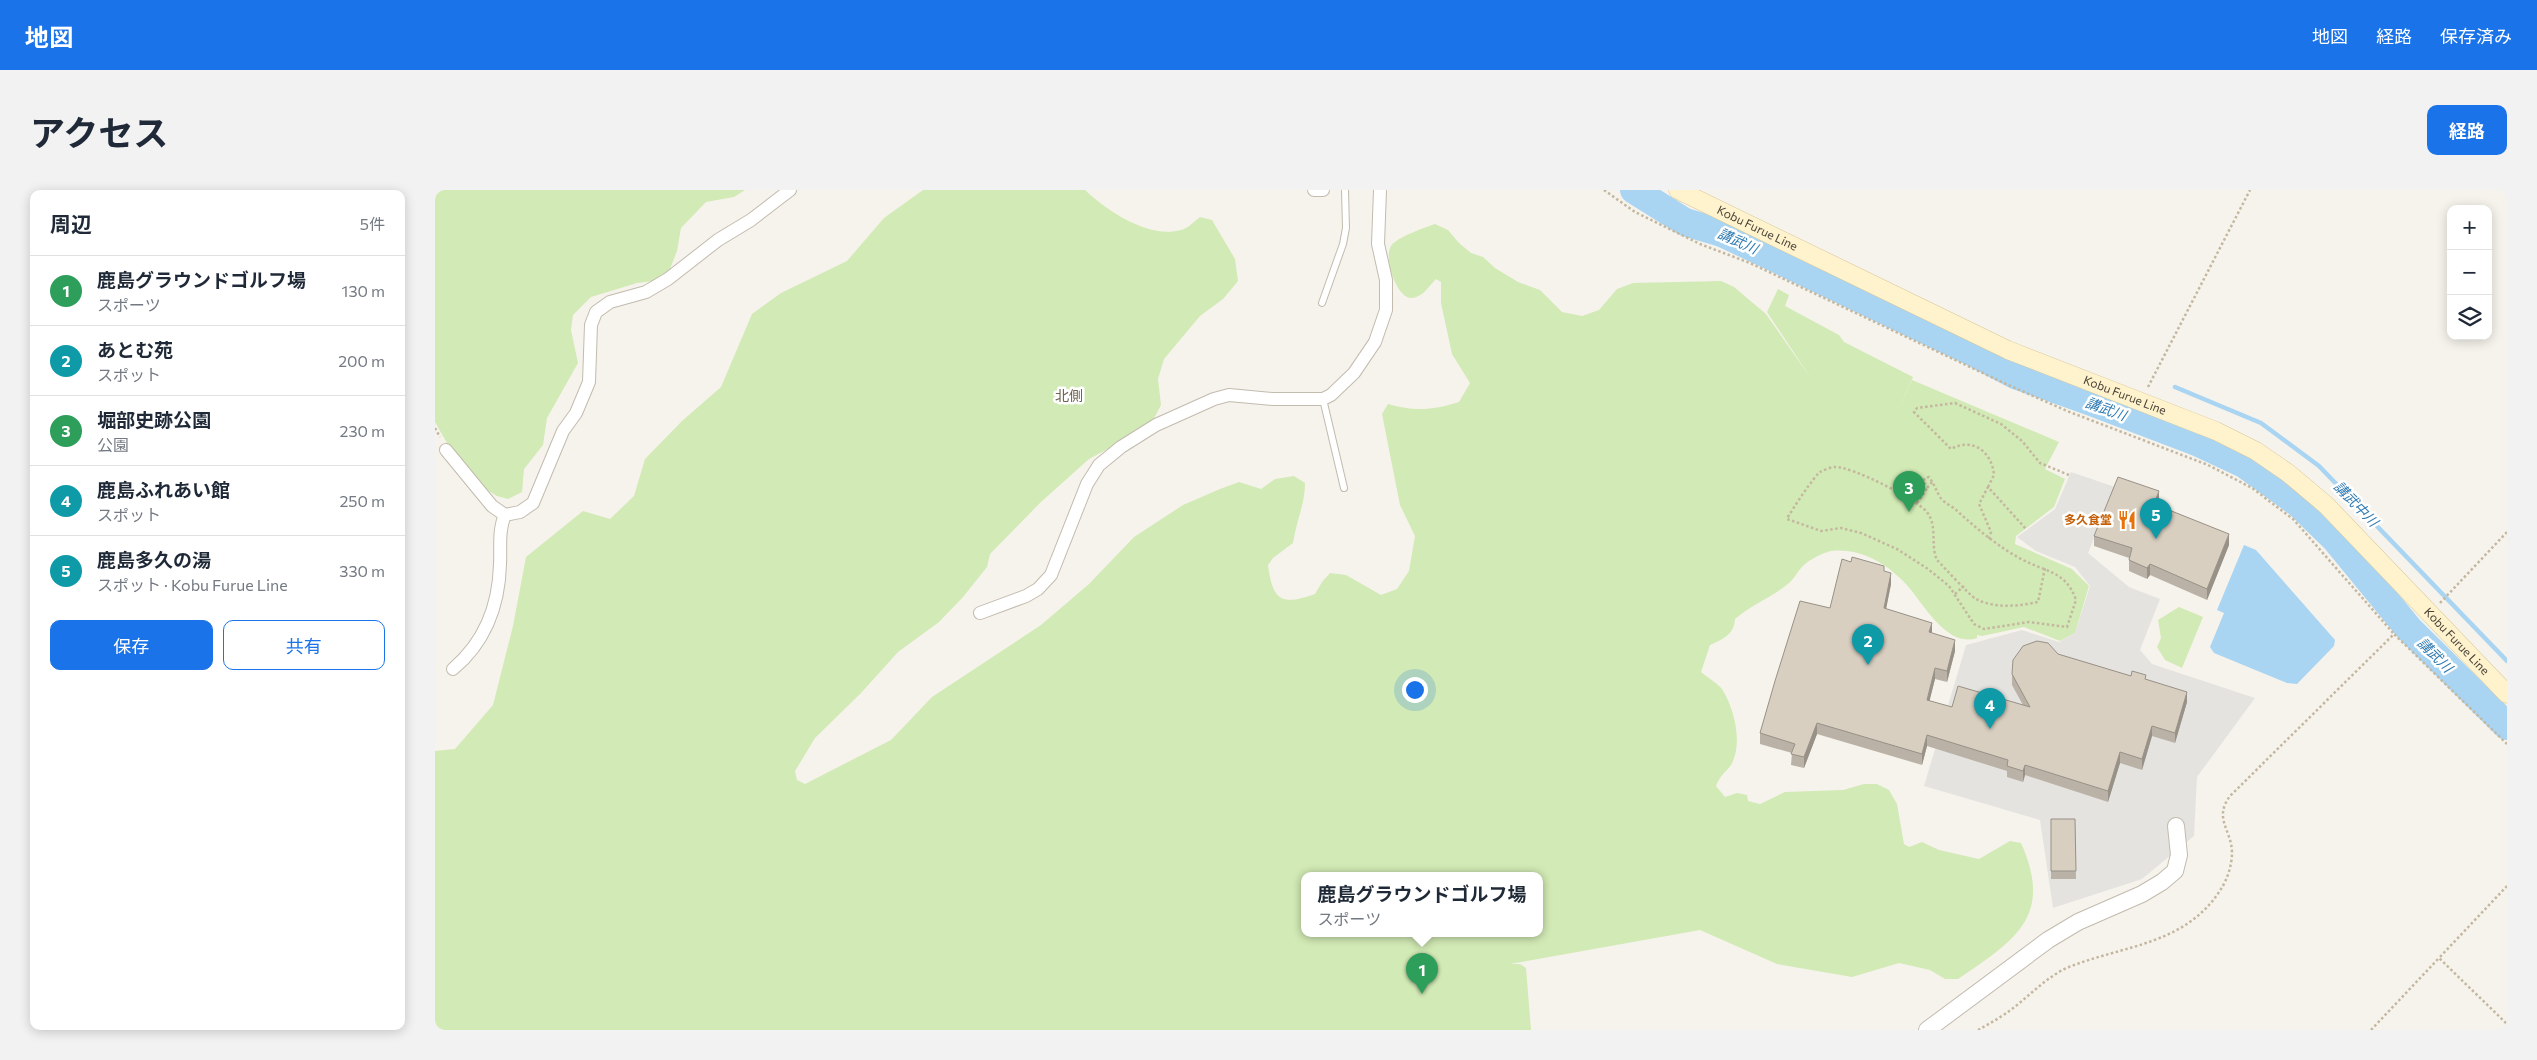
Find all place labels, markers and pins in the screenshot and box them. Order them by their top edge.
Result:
pin: 3 [1893,471,1925,512]
pin: 5 [2140,498,2172,539]
restaurant icon: 多久食堂 [2116,509,2138,531]
place label: 多久食堂 [2064,512,2112,526]
pin: 2 [1852,624,1884,665]
pin: 4 [1974,688,2006,729]
pin: 1 [1406,953,1438,994]

